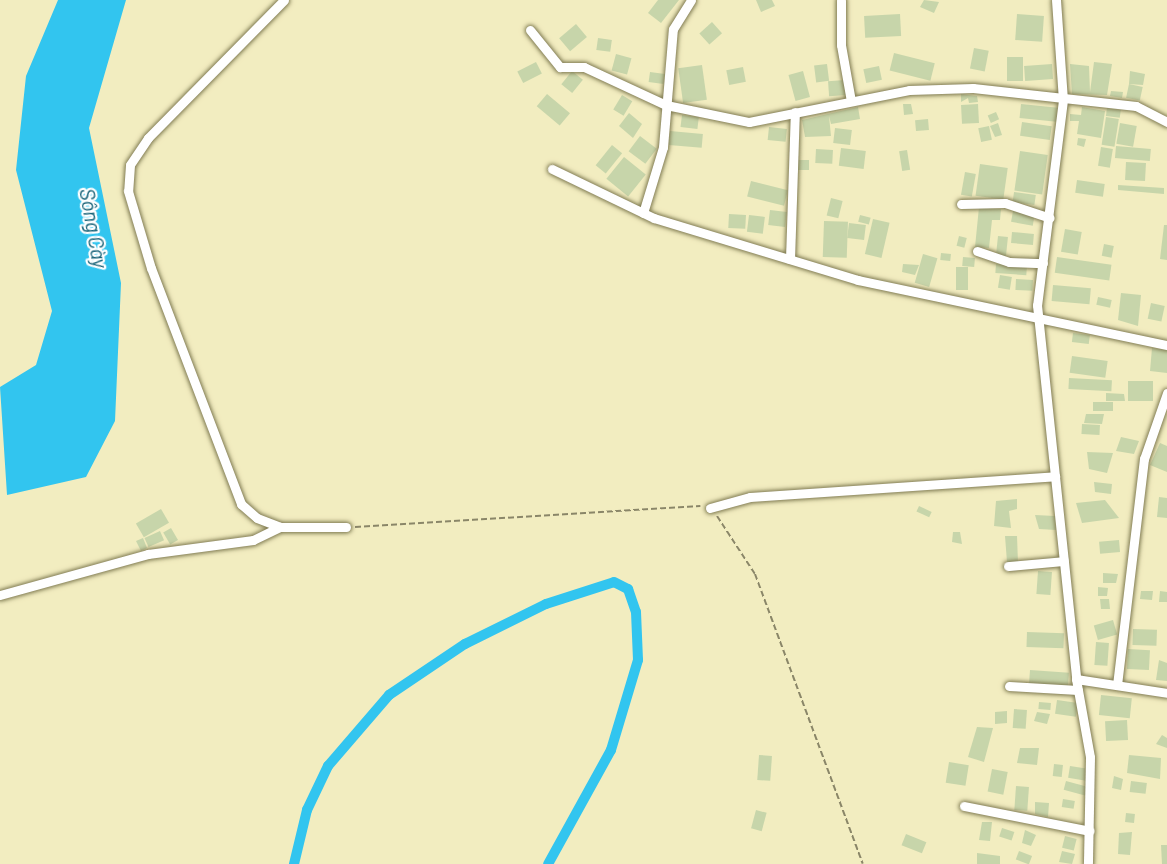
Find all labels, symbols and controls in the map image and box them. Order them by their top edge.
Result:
water label: Sông Cày [75,186,113,270]

